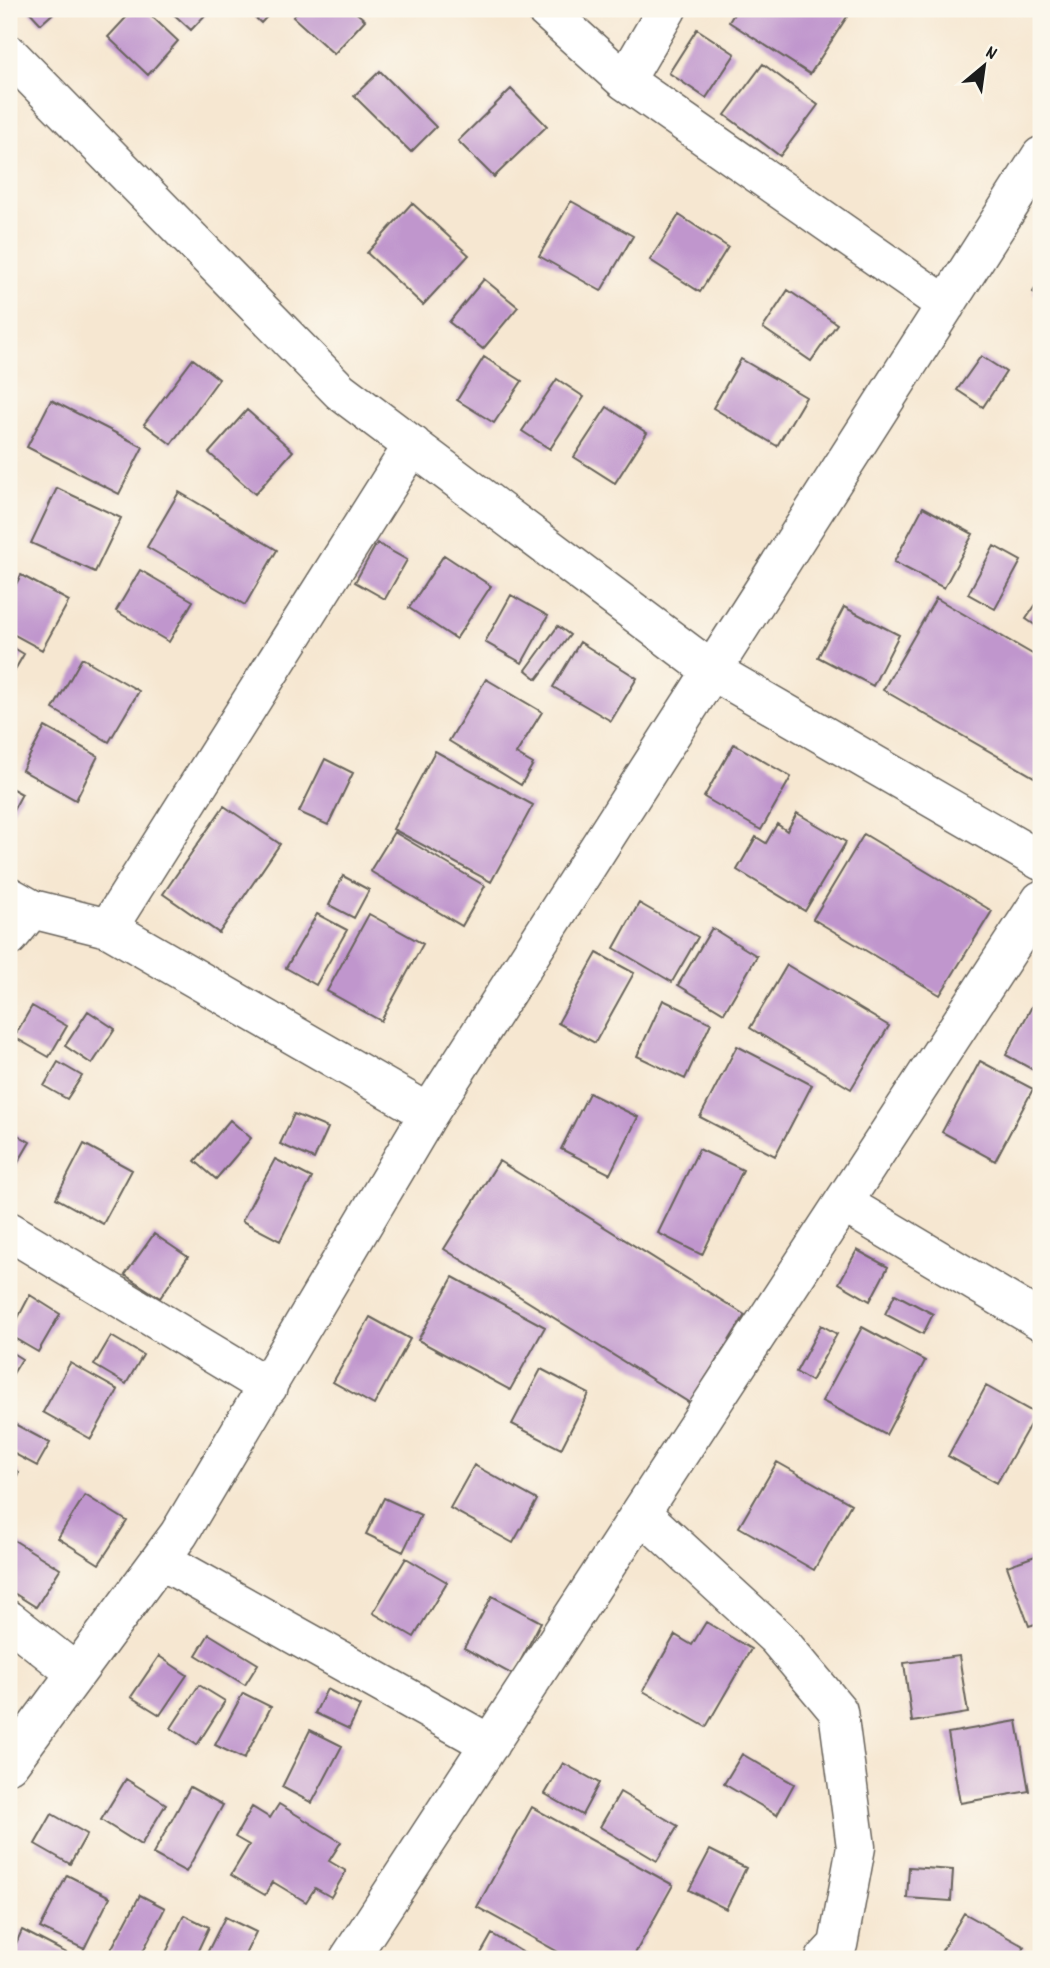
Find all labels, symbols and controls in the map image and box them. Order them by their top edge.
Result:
north arrow [948,32,1018,102]
text: N [980,40,1001,68]

